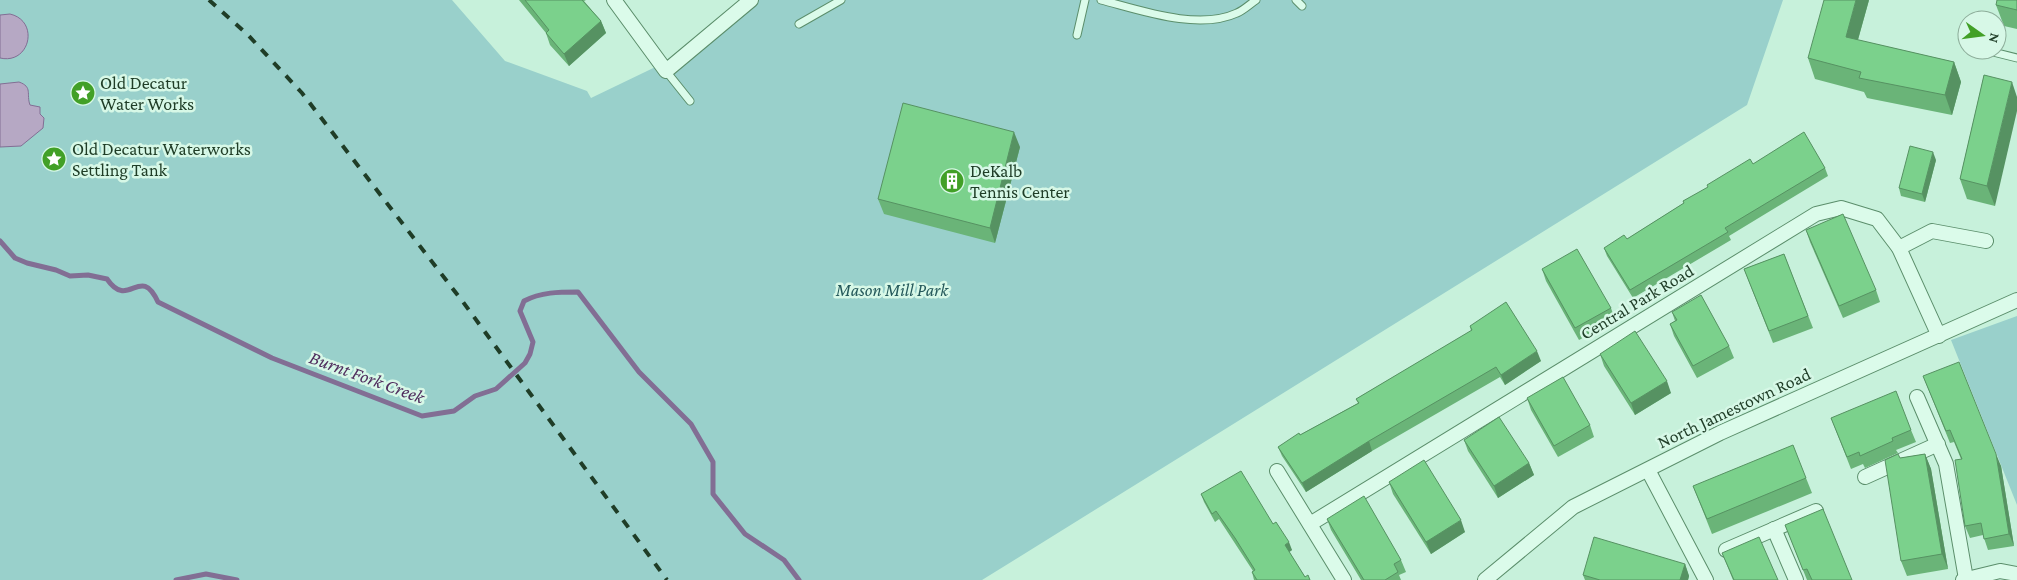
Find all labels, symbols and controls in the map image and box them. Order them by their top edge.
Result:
north arrow [1957,10,2007,60]
text: N [1986,32,2004,45]
place label: Old Decatur Water Works [100,73,194,114]
place icon: Old Decatur Water Works [70,80,96,106]
place label: Old Decatur Waterworks Settling Tank [72,139,251,180]
place icon: Old Decatur Waterworks Settling Tank [41,146,67,172]
place label: DeKalb Tennis Center [970,161,1070,202]
building icon: DeKalb Tennis Center [939,168,965,194]
street label: Central Park Road [1577,260,1698,344]
park label: Mason Mill Park [835,280,949,300]
water label: Burnt Fork Creek [307,346,428,408]
street label: North Jamestown Road [1654,363,1814,452]

